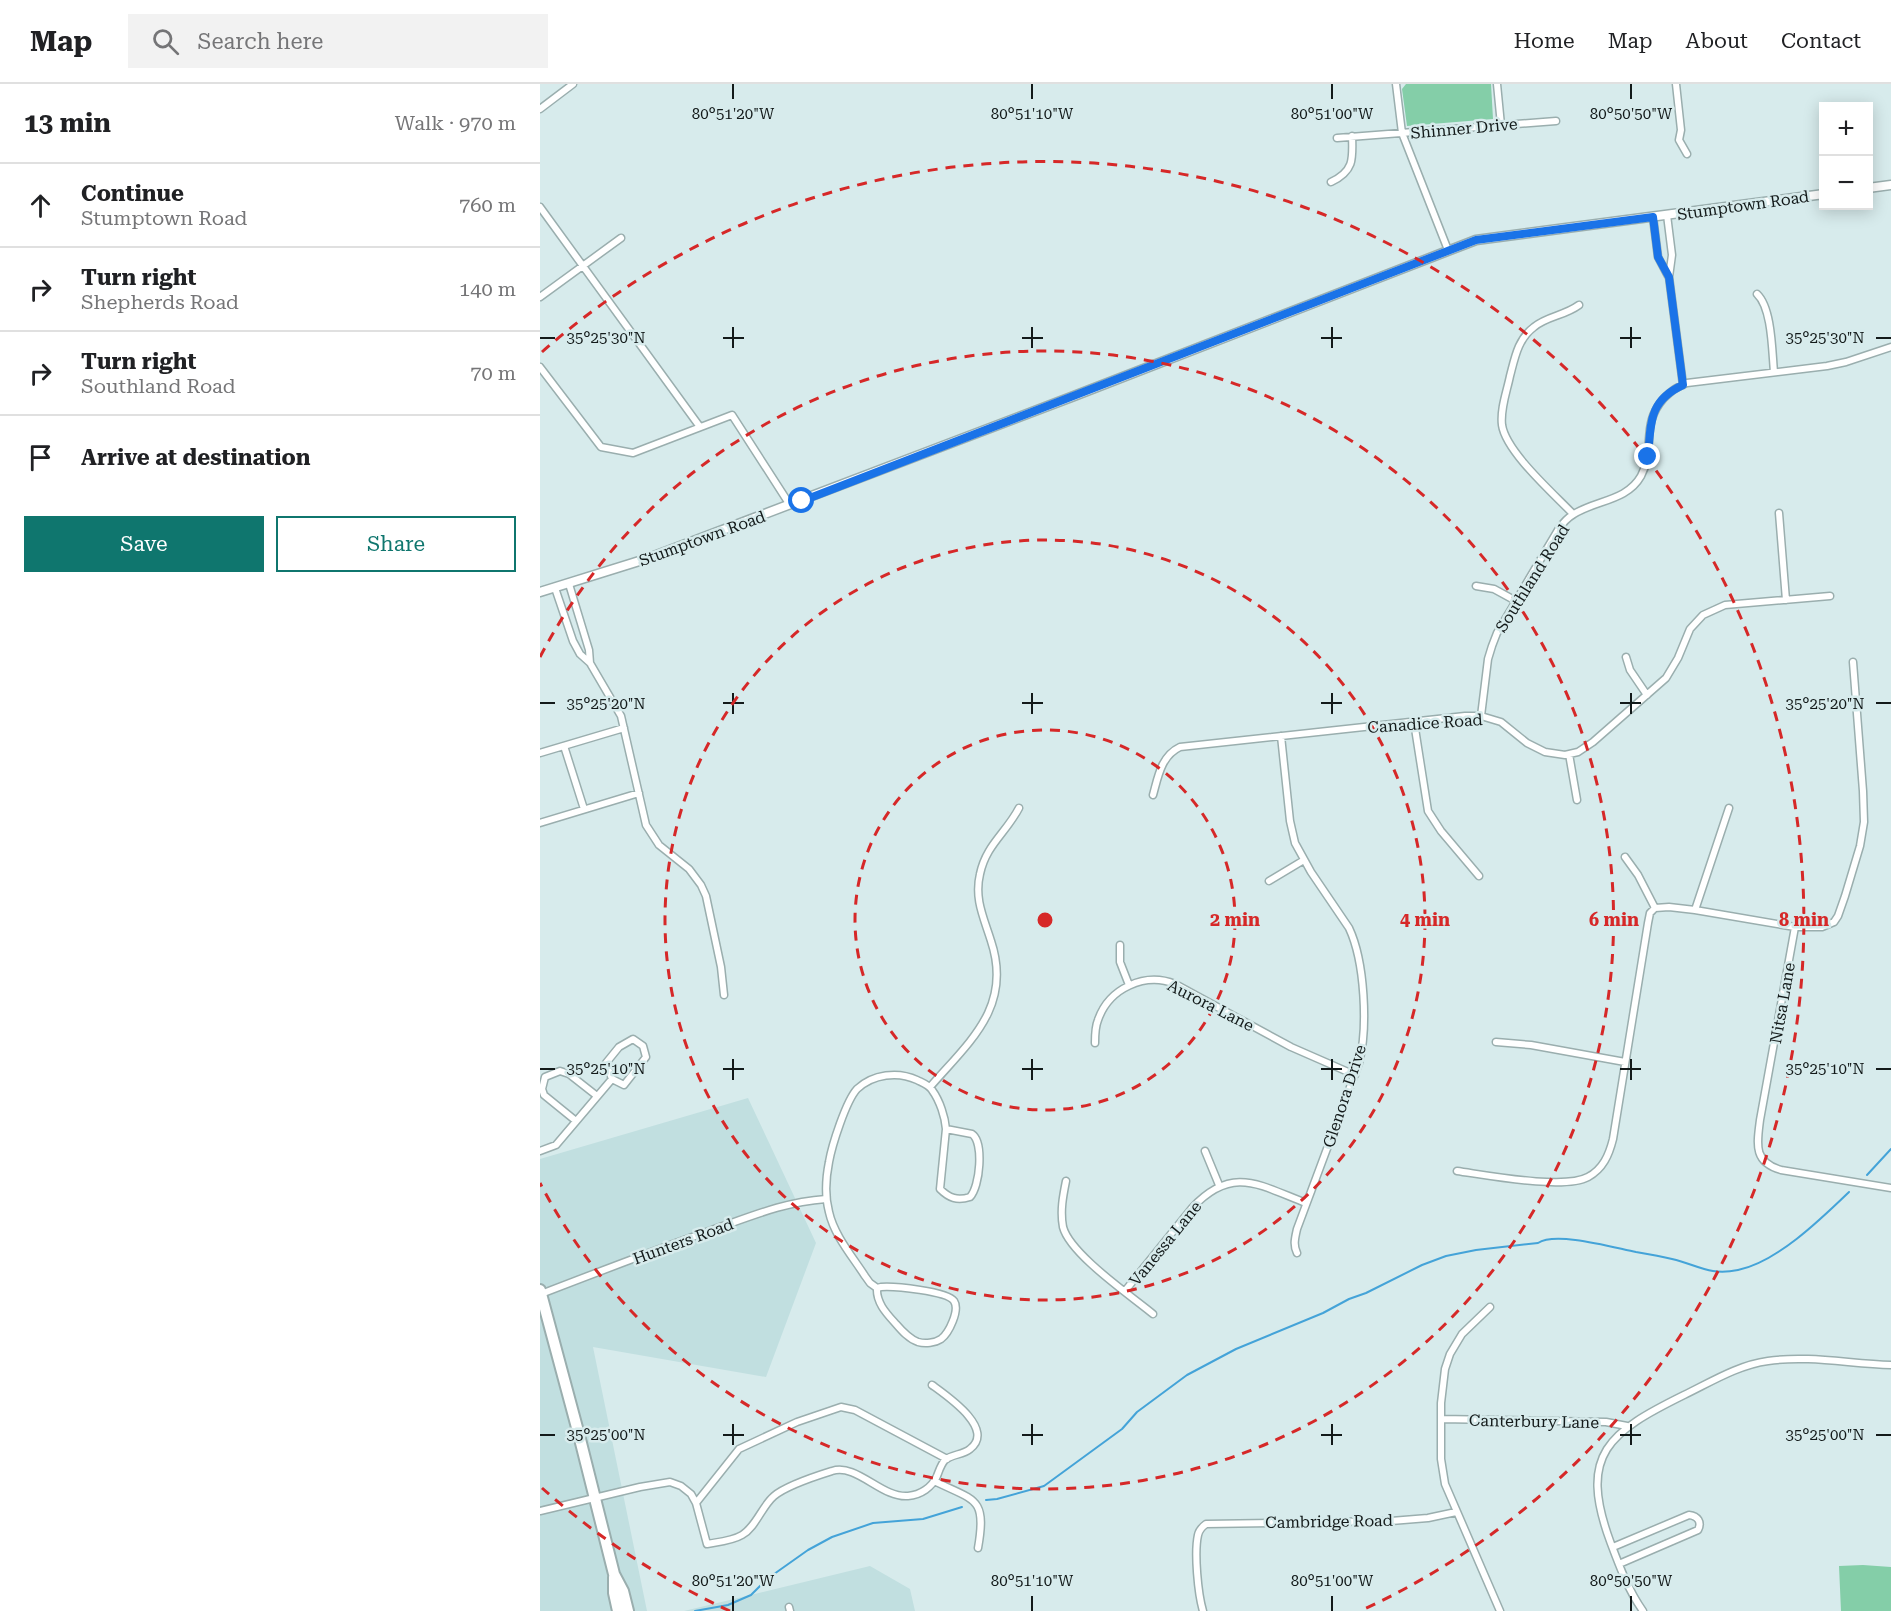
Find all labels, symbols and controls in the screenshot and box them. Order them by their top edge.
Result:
search box [128,14,548,68]
text: Map [30,25,92,58]
icon: search [149,25,182,58]
text: Search here [197,29,323,54]
text: Home [1514,29,1575,53]
text: Map [1608,29,1653,53]
text: About [1686,29,1748,53]
text: Contact [1781,29,1861,53]
map controls [1819,102,1873,210]
button: + [1819,102,1873,156]
text: 80°51'20"W [692,105,775,123]
text: 80°51'10"W [991,105,1074,123]
text: 80°51'00"W [1291,105,1374,123]
text: 80°50'50"W [1590,105,1673,123]
text: 13 min [24,108,111,138]
text: Walk · 970 m [395,111,516,135]
street label: Shinner Drive [1410,114,1518,143]
button: − [1819,156,1873,210]
text: Continue [81,181,184,206]
street label: Stumptown Road [1676,187,1810,224]
icon: ahead [24,189,57,222]
text: 760 m [459,193,516,217]
text: Stumptown Road [81,206,247,230]
text: Turn right [81,265,196,290]
icon: right [24,273,57,306]
text: 140 m [459,277,516,301]
text: Shepherds Road [81,290,239,314]
text: 35°25'30"N [566,329,646,347]
text: 35°25'30"N [1785,329,1865,347]
text: Turn right [81,349,196,374]
icon: right [24,357,57,390]
text: 70 m [470,361,516,385]
text: Southland Road [81,374,236,398]
icon: arrive [24,441,57,474]
route end [1634,443,1660,469]
text: Arrive at destination [81,445,310,470]
route start [788,487,814,513]
street label: Stumptown Road [636,507,768,570]
button: Save [24,516,264,572]
button: Share [276,516,516,572]
street label: Southland Road [1492,521,1573,636]
text: 35°25'20"N [566,695,646,713]
text: 35°25'20"N [1785,695,1865,713]
street label: Canadice Road [1367,710,1483,737]
text: 2 min [1210,909,1260,930]
text: 4 min [1400,909,1450,930]
text: 6 min [1589,909,1639,930]
text: 8 min [1779,909,1829,930]
centre of rings [1035,910,1055,930]
street label: Nitsa Lane [1766,961,1799,1045]
street label: Aurora Lane [1164,976,1257,1035]
street label: Glenora Drive [1319,1042,1370,1150]
text: 35°25'10"N [566,1060,646,1078]
text: 35°25'10"N [1785,1060,1865,1078]
street label: Vanessa Lane [1125,1197,1205,1290]
street label: Hunters Road [630,1214,736,1268]
street label: Canterbury Lane [1469,1411,1599,1432]
text: 35°25'00"N [566,1426,646,1444]
text: 35°25'00"N [1785,1426,1865,1444]
street label: Cambridge Road [1265,1511,1393,1532]
text: 80°51'20"W [692,1572,775,1590]
text: 80°51'10"W [991,1572,1074,1590]
text: 80°51'00"W [1291,1572,1374,1590]
text: 80°50'50"W [1590,1572,1673,1590]

